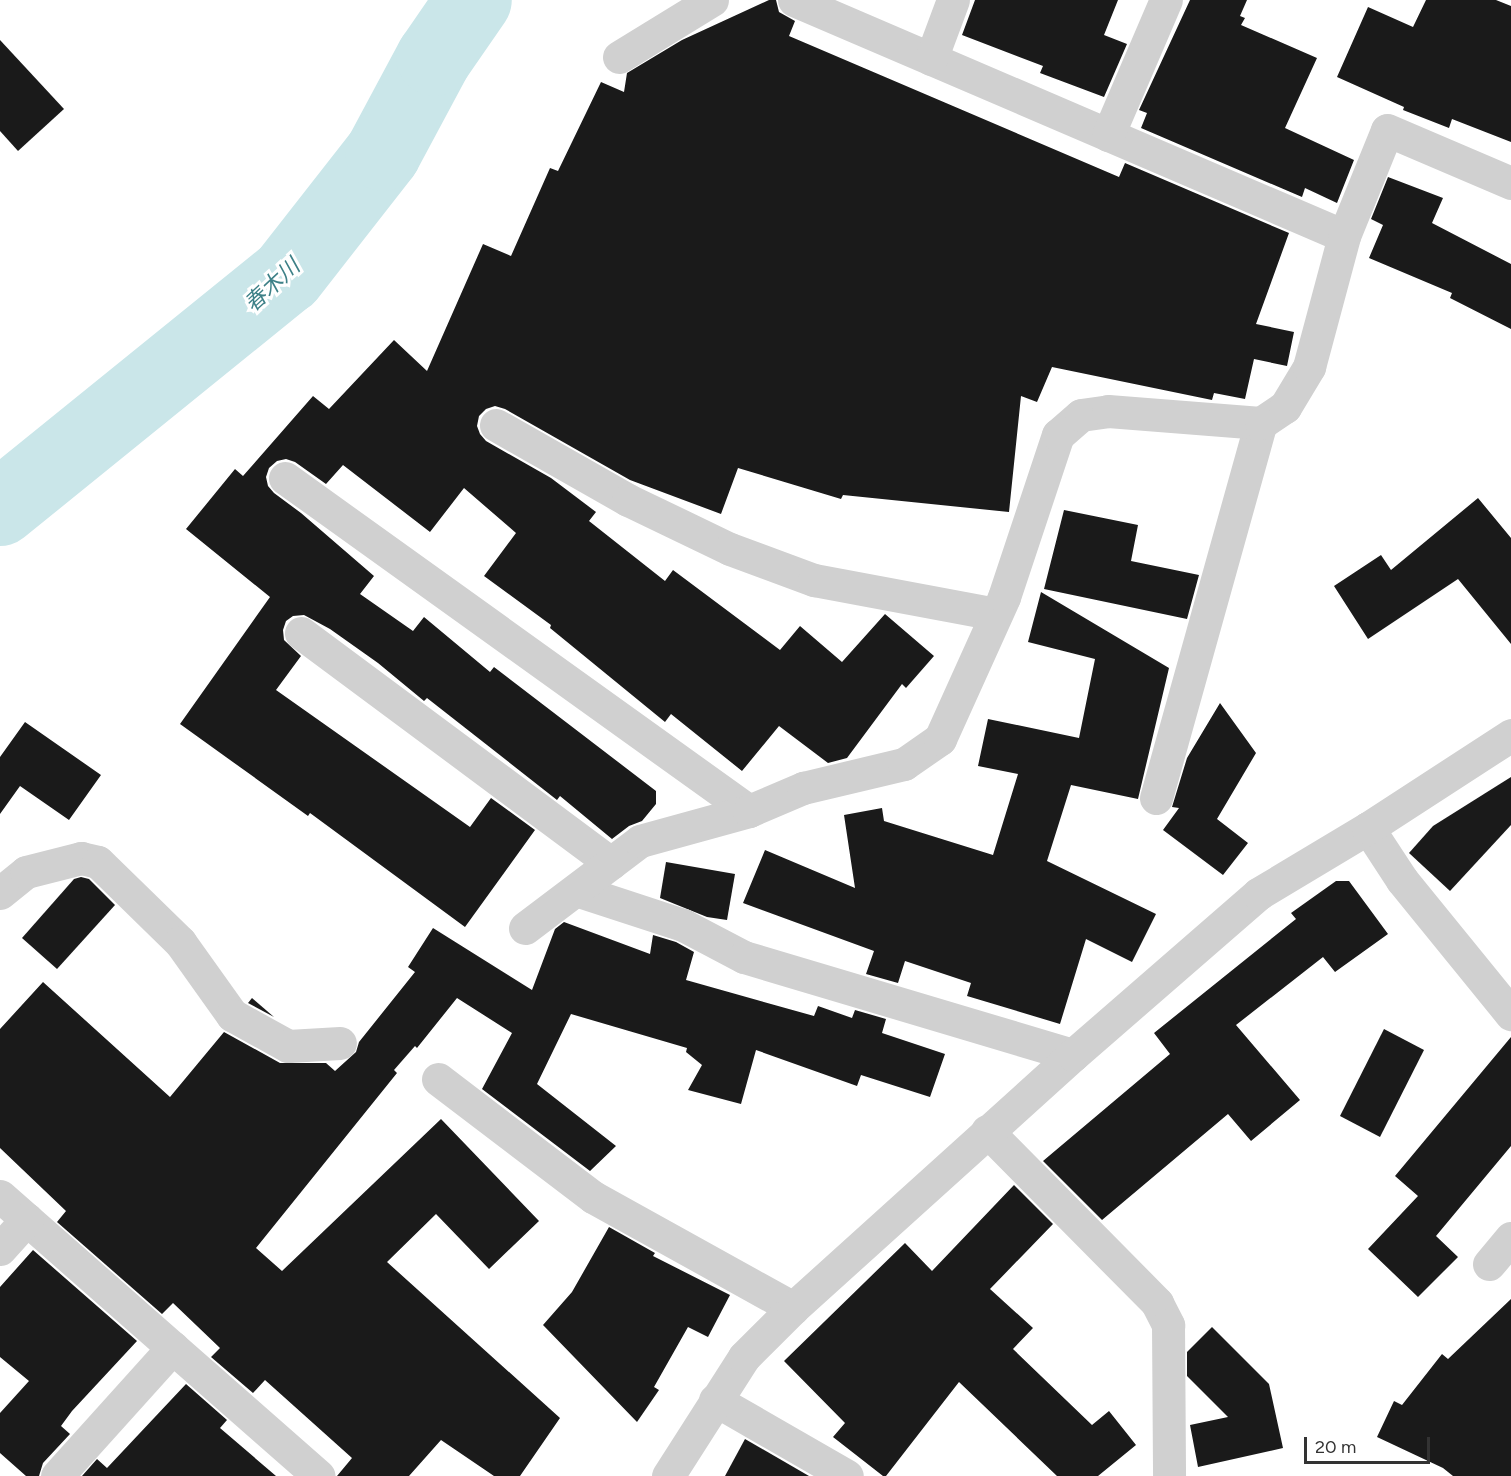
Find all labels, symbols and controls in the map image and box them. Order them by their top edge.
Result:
water label: 春木川 [239,253,305,317]
scale bar [1307,1425,1433,1463]
text: 20 m [1315,1436,1356,1458]

